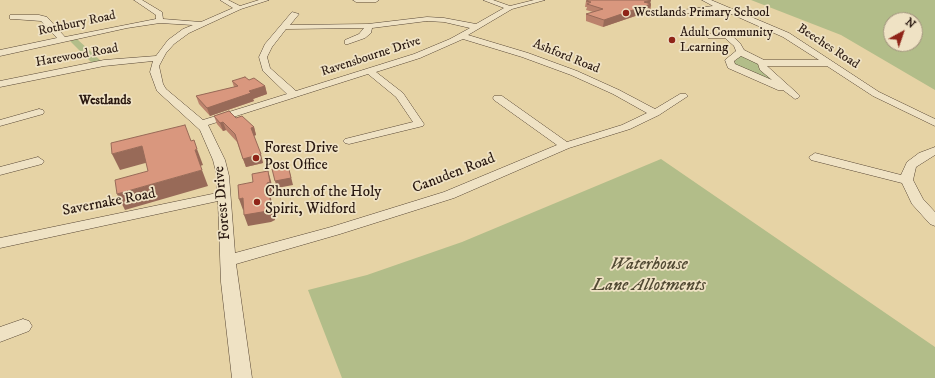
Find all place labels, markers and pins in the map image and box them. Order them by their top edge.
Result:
place label: Westlands Primary School [634,5,769,21]
marker: Westlands Primary School [621,8,631,18]
place label: Adult Community Learning [680,25,773,56]
marker: Adult Community Learning [667,35,677,45]
place label: Forest Drive Post Office [264,140,338,175]
marker: Forest Drive Post Office [251,153,261,163]
place label: Church of the Holy Spirit, Widford [265,184,381,219]
marker: Church of the Holy Spirit, Widford [252,197,262,207]

